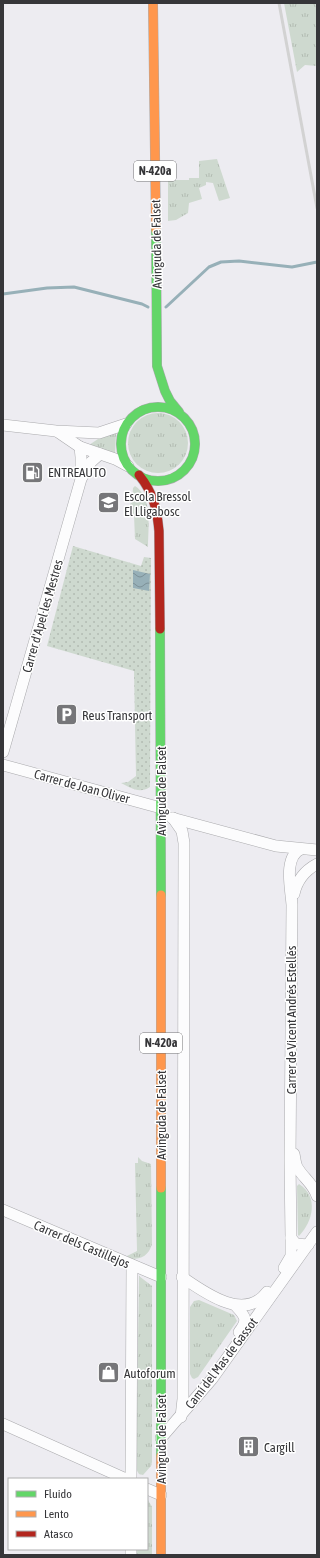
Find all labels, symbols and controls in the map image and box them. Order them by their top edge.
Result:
road number: N-420a [134,161,176,181]
street label: Avinguda de Falset [148,199,165,289]
fuel station icon: ENTREAUTO [19,459,45,485]
place label: ENTREAUTO [48,465,106,480]
place label: Escola Bressol El Lligabosc [124,489,192,519]
school or university icon: Escola Bressol El Lligabosc [96,490,122,516]
street label: Carrer d'Apel·les Mestres [19,557,66,674]
parking icon: Reus Transport [53,702,79,728]
place label: Reus Transport [82,708,152,723]
street label: Avinguda de Falset [154,746,169,836]
street label: Carrer de Joan Oliver [32,767,131,806]
street label: Carrer de Vicent Andrés Estellés [284,945,299,1094]
road number: N-420a [140,1033,182,1053]
street label: Avinguda de Falset [154,1070,169,1160]
street label: Carrer dels Castillejos [32,1218,132,1272]
street label: Camí del Mas de Gassot [182,1315,261,1412]
shop icon: Autoforum [95,1360,121,1386]
place label: Autoforum [124,1366,176,1381]
street label: Avinguda de Falset [154,1394,169,1484]
building icon: Cargill [235,1434,261,1460]
place label: Cargill [264,1440,295,1455]
legend [8,1478,148,1550]
text: Fluido [44,1487,72,1501]
text: Lento [44,1507,69,1521]
text: Atasco [44,1527,74,1541]

